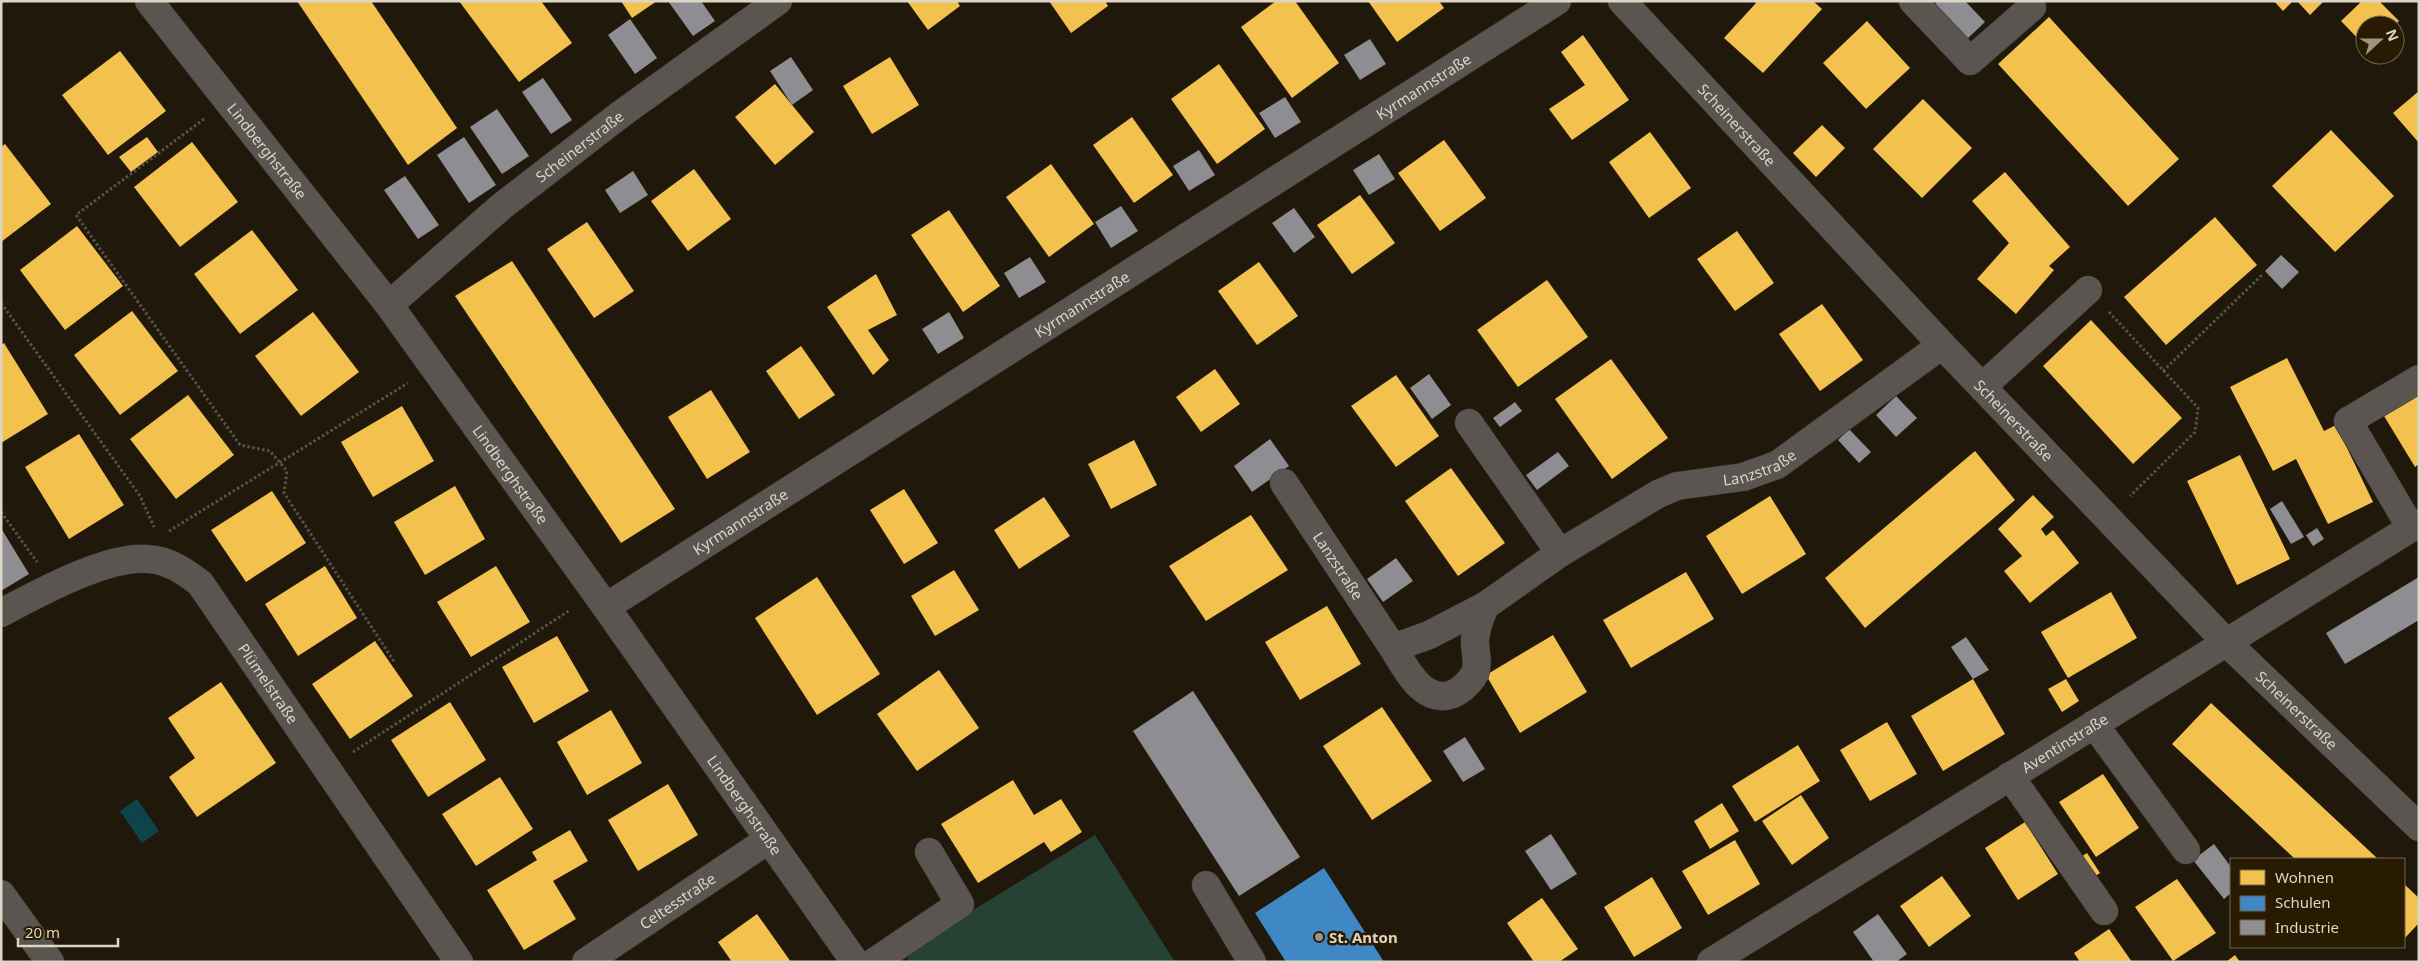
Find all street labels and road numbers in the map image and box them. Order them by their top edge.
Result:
street label: Kyrmannstraße [1372,49,1475,124]
street label: Scheinerstraße [1694,79,1780,170]
street label: Lindberghstraße [223,99,312,203]
street label: Scheinerstraße [531,106,627,187]
street label: Kyrmannstraße [1030,266,1133,342]
street label: Scheinerstraße [1970,375,2058,465]
street label: Lindberghstraße [468,421,553,528]
street label: Lanzstraße [1722,444,1800,490]
street label: Kyrmannstraße [689,484,791,559]
street label: Lanzstraße [1309,528,1368,603]
street label: Plümelstraße [234,639,303,728]
street label: Scheinerstraße [2252,666,2342,754]
street label: Aventinstraße [2017,708,2112,777]
street label: Lindberghstraße [703,751,787,859]
street label: Celtesstraße [635,868,719,933]

